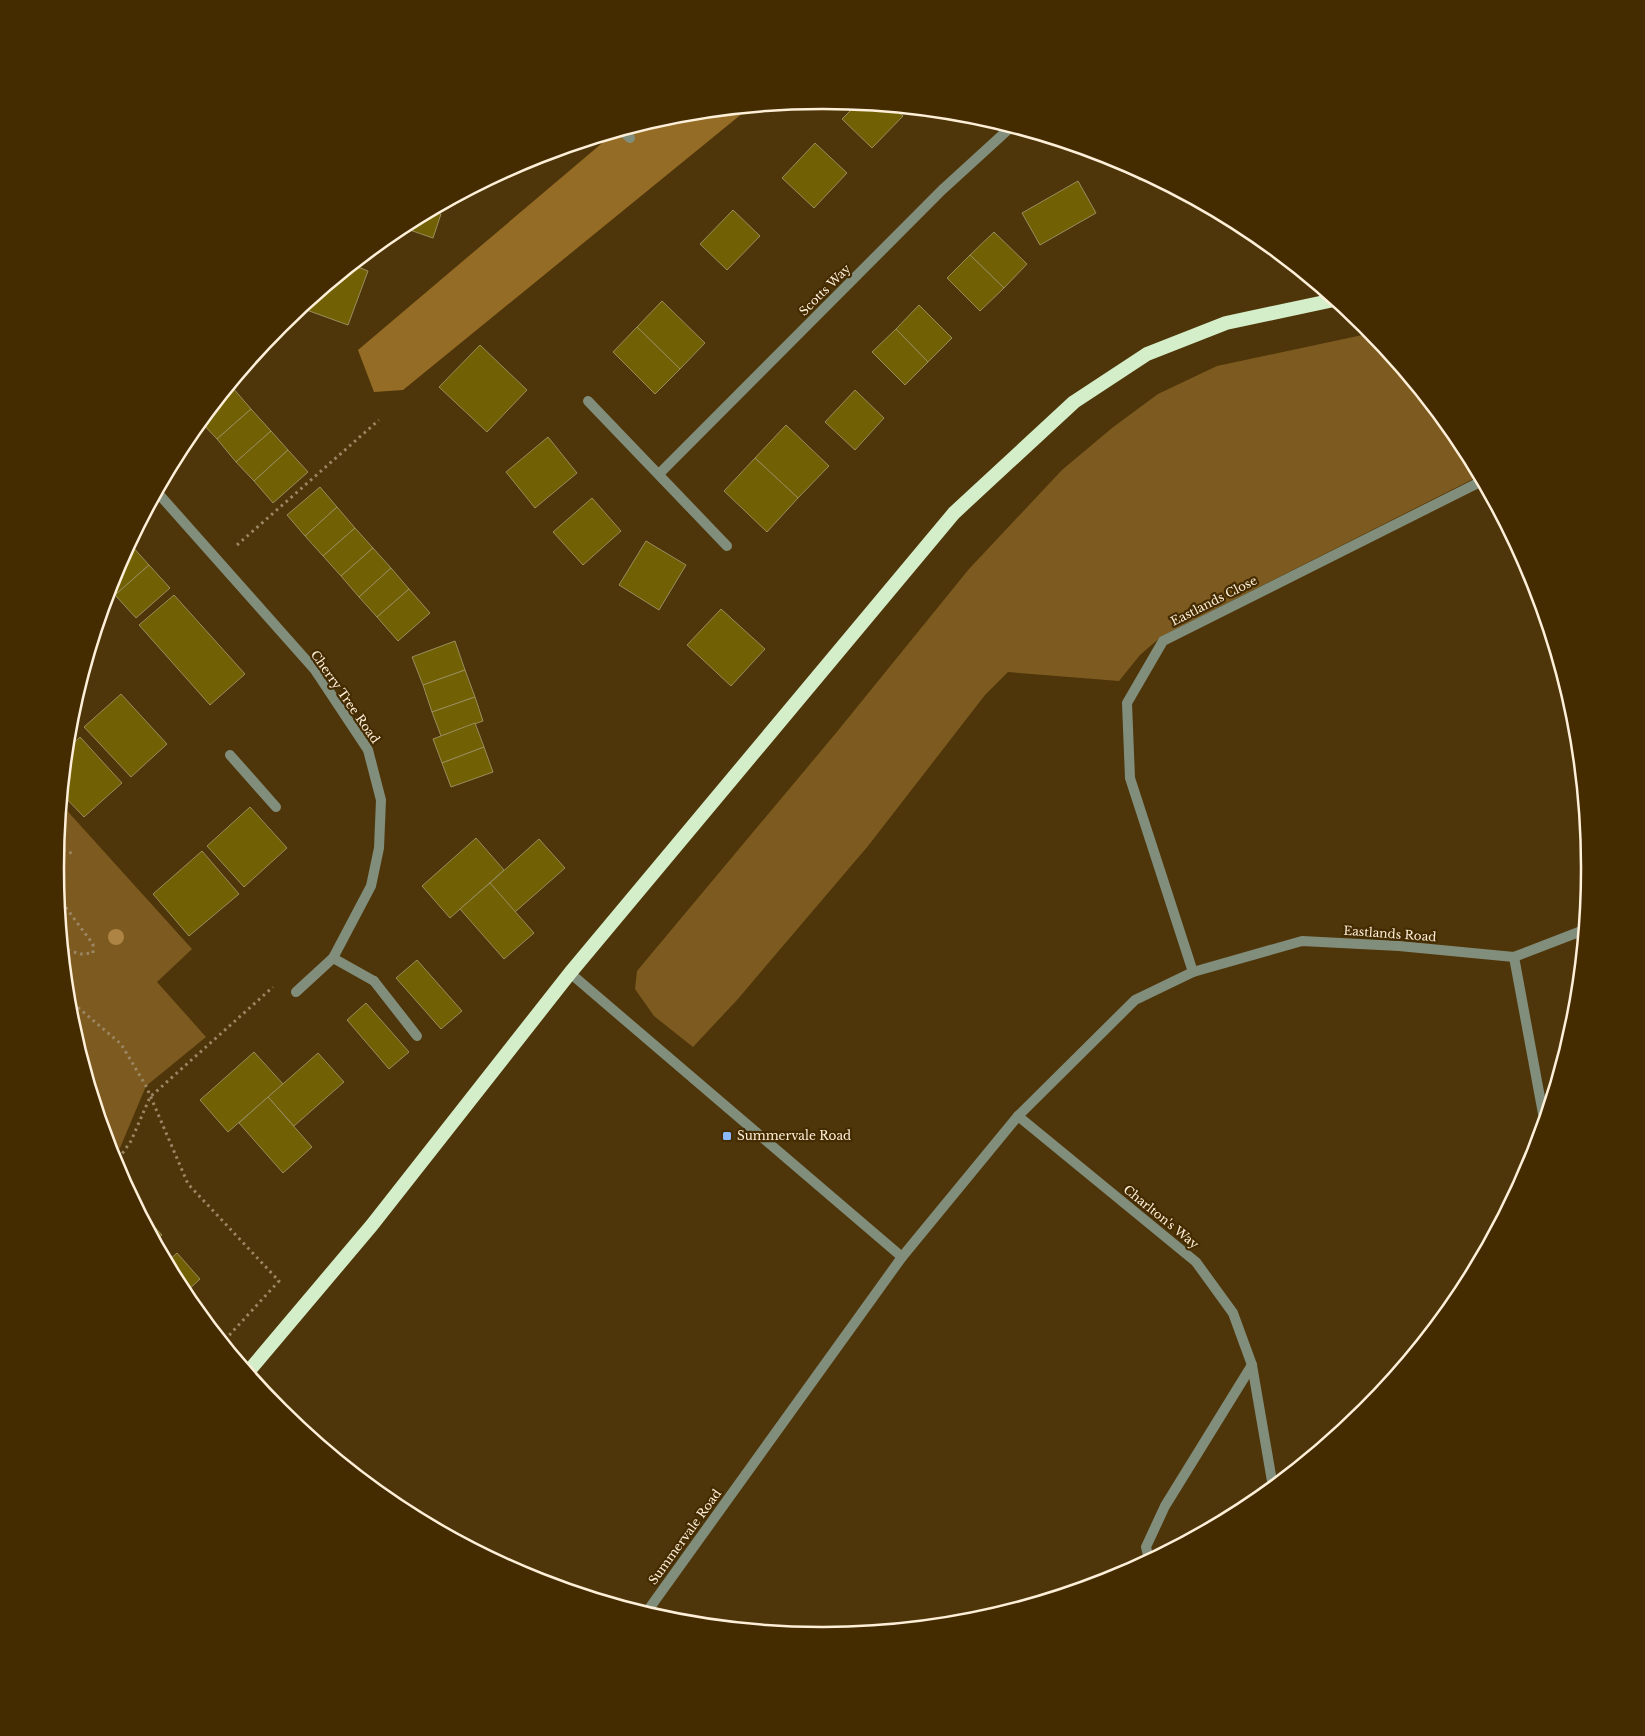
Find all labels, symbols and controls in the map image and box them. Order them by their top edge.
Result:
street label: Scotts Way [796,261,854,319]
street label: Eastlands Close [1168,572,1260,629]
street label: Cherry Tree Road [308,647,383,746]
street label: Eastlands Road [1343,923,1437,944]
place label: Summervale Road [737,1128,851,1143]
marker: Summervale Road [721,1130,733,1142]
street label: Charlton's Way [1121,1182,1202,1252]
street label: Summervale Road [645,1486,724,1587]

